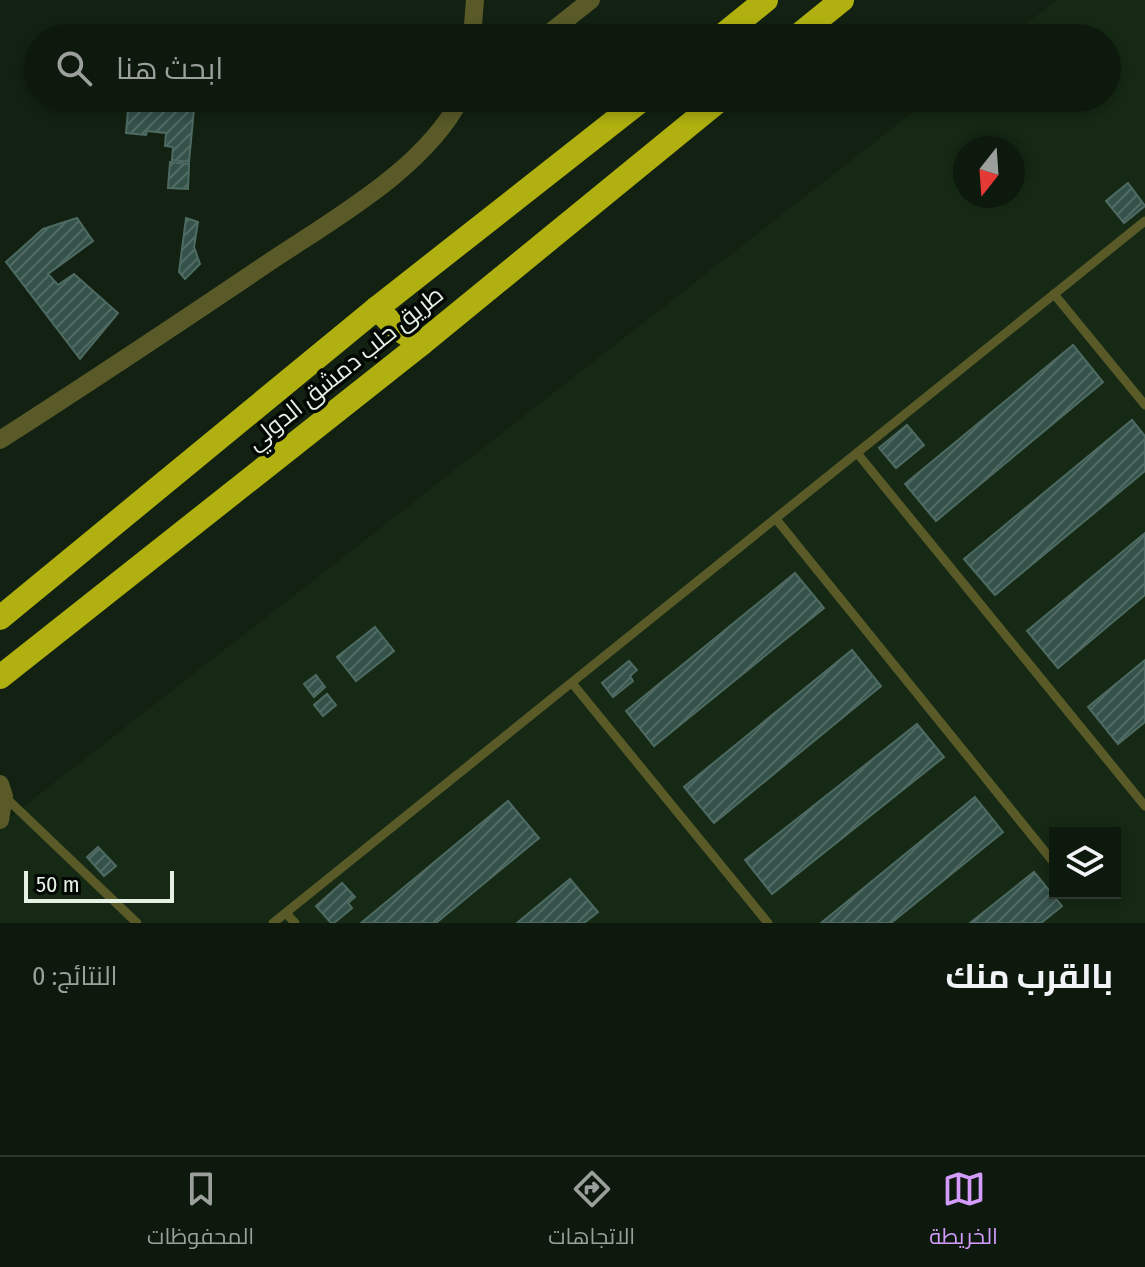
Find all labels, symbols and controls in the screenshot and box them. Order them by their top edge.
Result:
search box [24,24,1121,112]
icon: search [52,46,96,90]
text: ابحث هنا [116,51,223,87]
north arrow [953,136,1025,208]
street label: طريق حلب دمشق الدولي [241,280,452,460]
map controls [1049,827,1121,899]
button: layers [1049,827,1121,899]
scale bar [24,867,174,903]
text: 50 m [36,871,80,898]
text: بالقرب منك [946,956,1113,997]
text: النتائج: 0 [32,961,118,992]
tab: المحفوظات [147,1167,254,1257]
tab: الاتجاهات [548,1167,635,1257]
tab: الخريطة [929,1167,998,1257]

